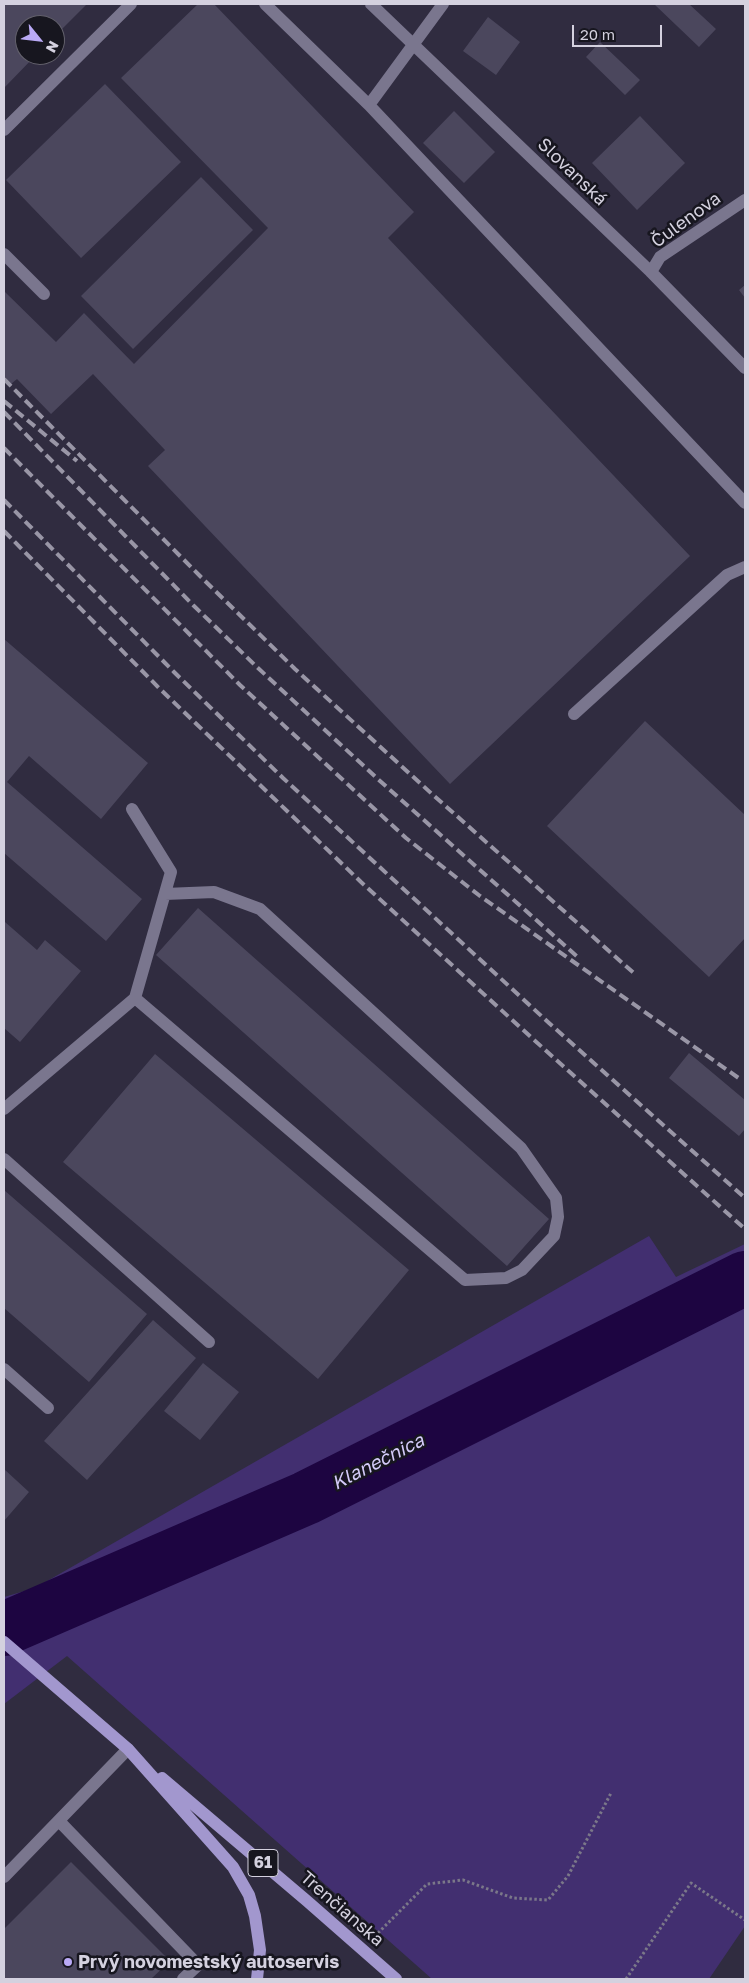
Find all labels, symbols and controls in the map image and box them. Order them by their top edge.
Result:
north arrow [15,15,65,65]
scale bar [574,15,664,47]
text: 20 m [580,25,615,43]
text: N [43,38,63,56]
street label: Slovanská [533,134,611,210]
street label: Čulenova [647,188,725,252]
water label: Klanečnica [328,1429,428,1495]
road number: 61 [248,1850,278,1876]
street label: Trenčianska [296,1867,388,1951]
place label: Prvý novomestský autoservis [78,1951,339,1973]
marker: Prvý novomestský autoservis [62,1956,74,1968]

